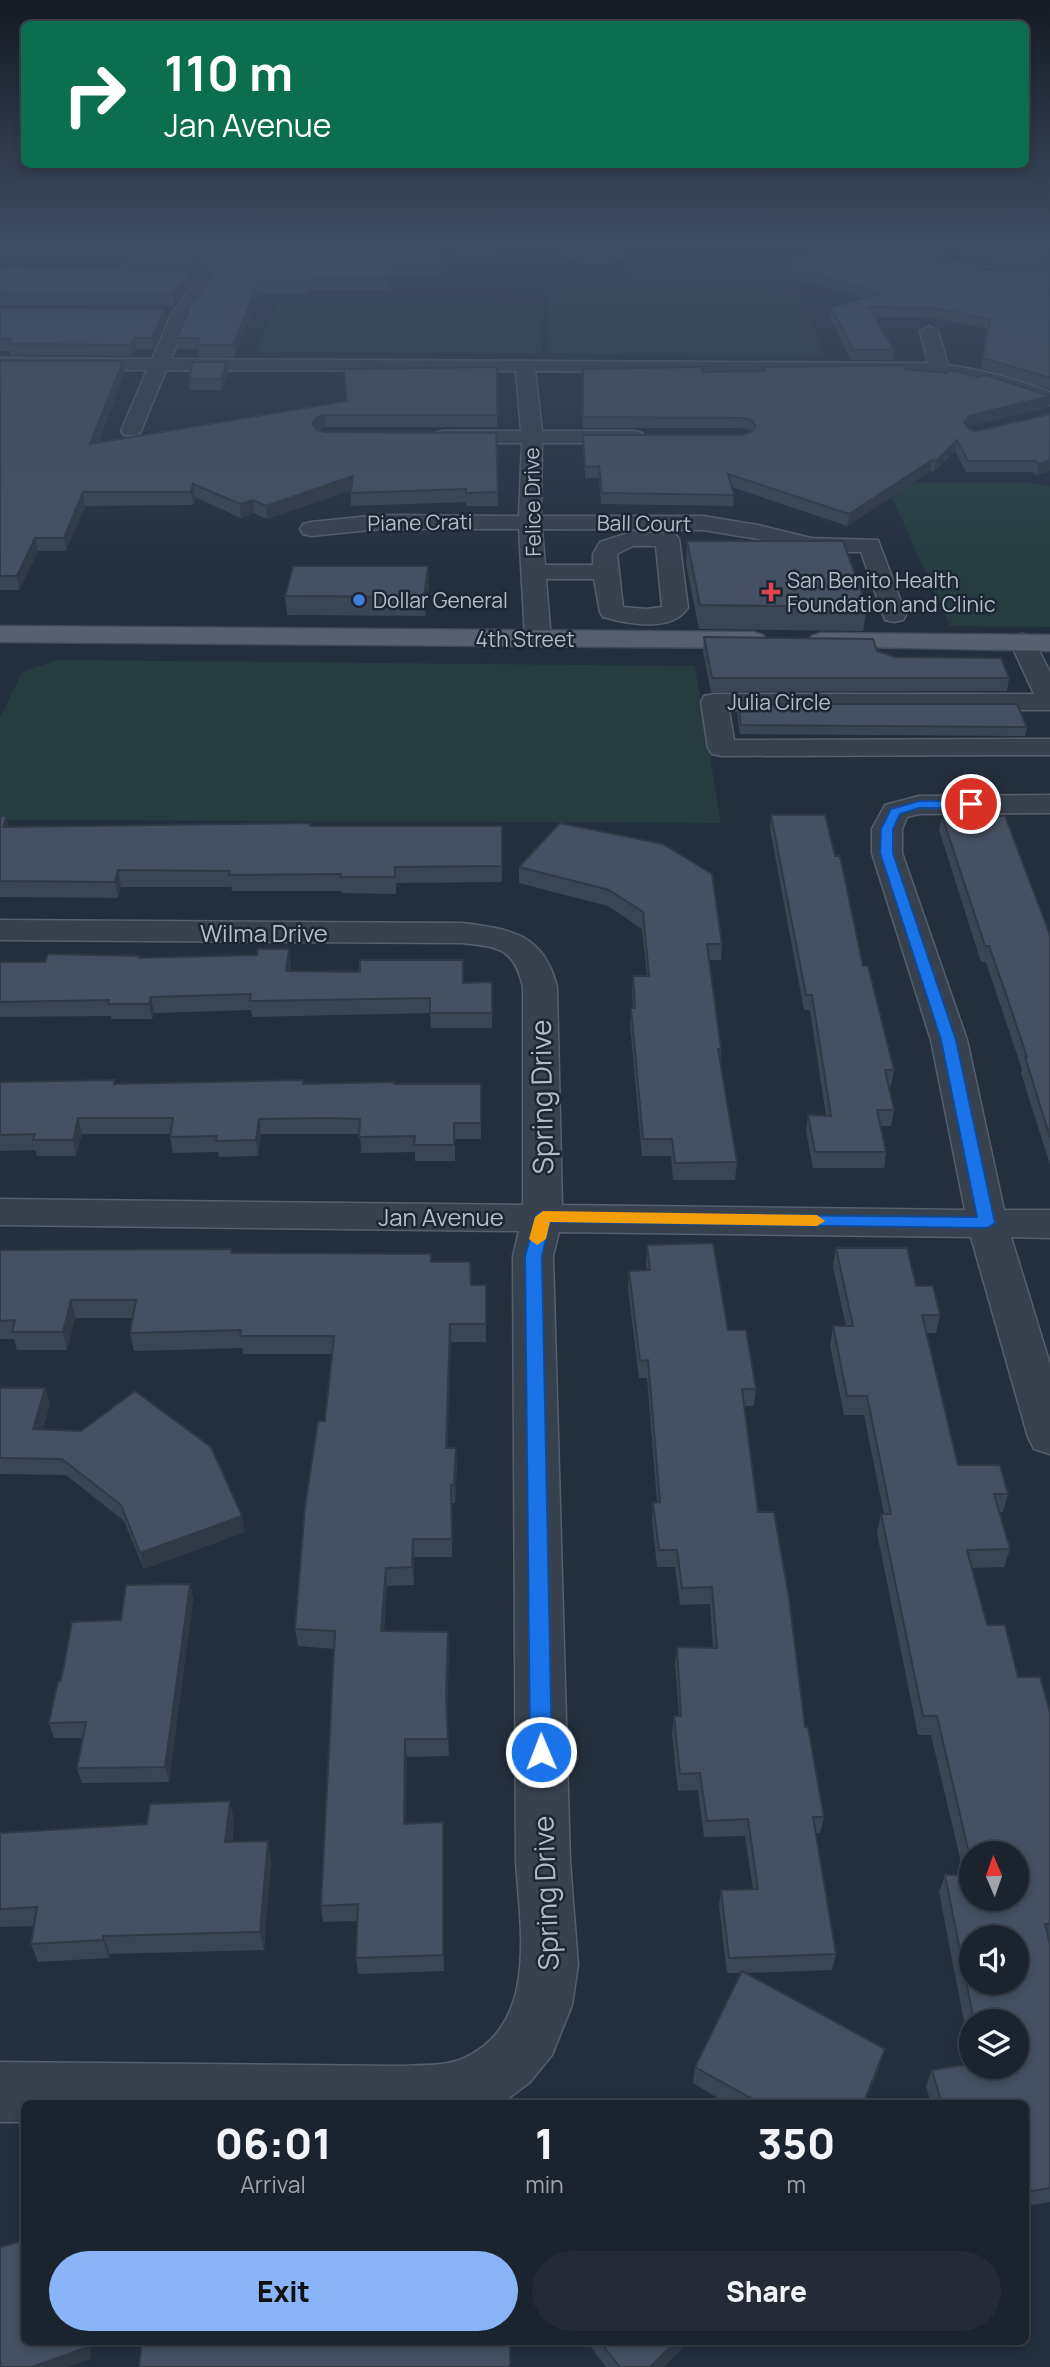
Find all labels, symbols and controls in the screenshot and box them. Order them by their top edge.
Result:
text: 110 m [164,39,293,106]
icon: right [49,49,140,140]
text: Jan Avenue [164,103,332,147]
street label: Felice Drive [517,447,547,557]
street label: Piane Crati [367,507,473,537]
street label: Ball Court [597,508,691,538]
place label: San Benito Health Foundation and Clinic [787,566,996,618]
marker: San Benito Health Foundation and Clinic [761,582,781,602]
place label: Dollar General [373,586,508,614]
marker: Dollar General [351,592,367,608]
street label: 4th Street [475,625,575,653]
street label: Julia Circle [727,688,831,716]
pin [941,774,1001,834]
icon: arrive [952,785,990,823]
street label: Wilma Drive [200,916,328,949]
street label: Spring Drive [521,1019,561,1175]
street label: Jan Avenue [378,1200,504,1233]
position arrow [504,1715,578,1789]
street label: Spring Drive [523,1815,567,1971]
north arrow [959,1841,1029,1911]
map controls [959,1841,1029,2079]
button: sound [959,1925,1029,1995]
button: layers [959,2009,1029,2079]
text: 06:01 [215,2114,332,2172]
text: 1 [535,2114,554,2172]
text: 350 [757,2114,835,2172]
text: Arrival [240,2168,306,2200]
text: min [525,2168,564,2200]
text: m [787,2168,806,2200]
button: Exit [49,2251,518,2331]
button: Share [532,2251,1001,2331]

